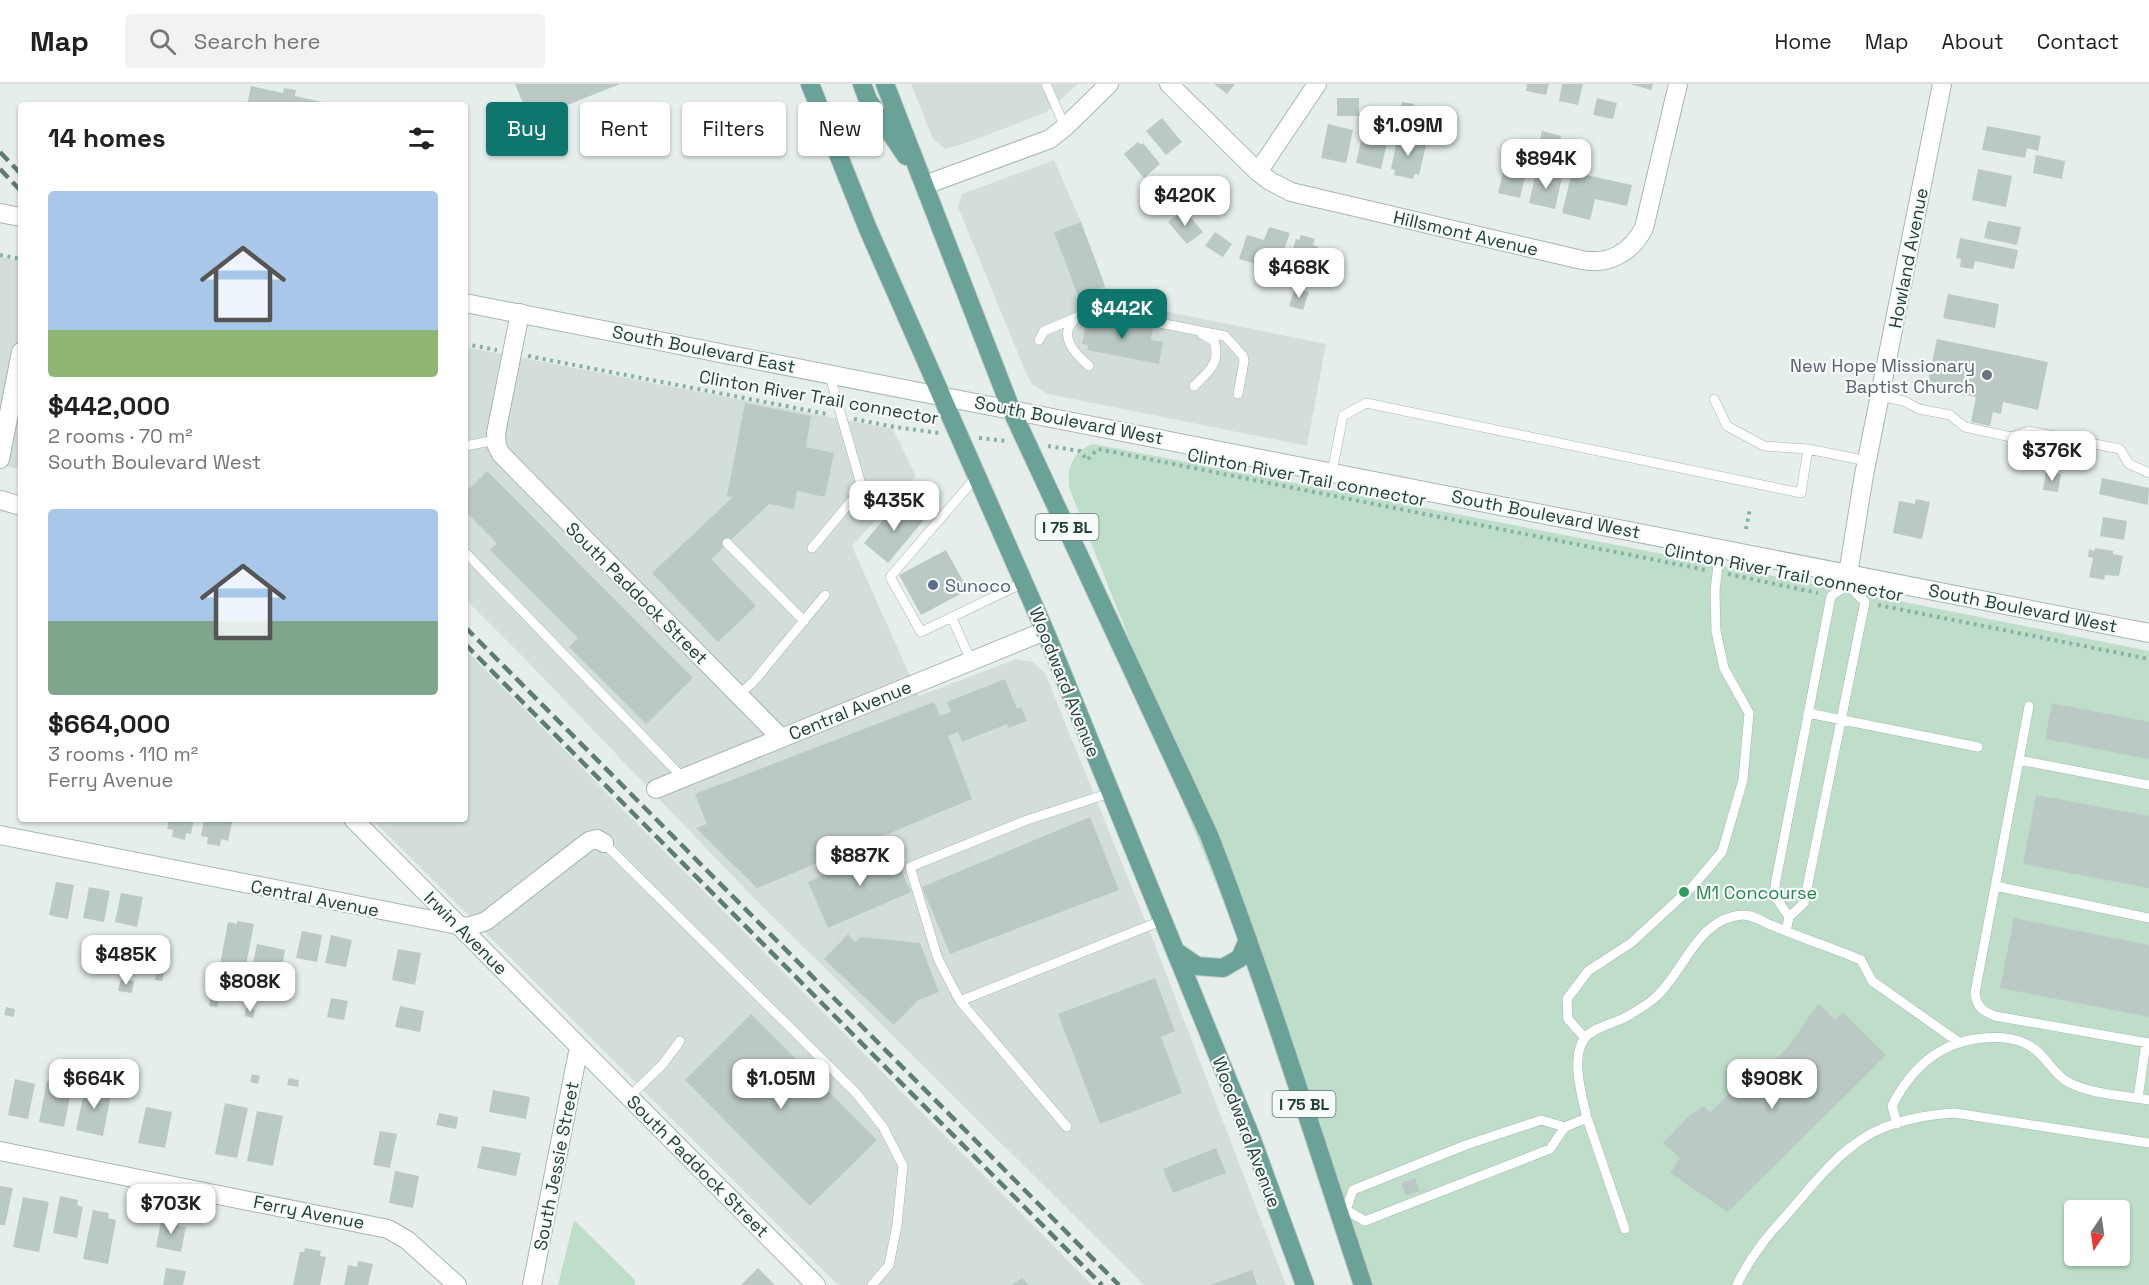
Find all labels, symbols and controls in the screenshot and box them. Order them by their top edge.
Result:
search box [125,14,545,68]
text: Map [30,23,89,59]
icon: search [146,25,179,58]
text: Search here [194,27,321,55]
text: Home [1774,28,1832,55]
text: Map [1865,28,1909,55]
text: About [1942,28,2004,55]
text: Contact [2037,28,2119,55]
chip: Buy [486,102,568,156]
chip: Rent [580,102,670,156]
chip: Filters [682,102,786,156]
chip: New [798,102,883,156]
pin: $1.09M [1359,106,1457,157]
text: $1.09M [1373,112,1443,138]
text: 14 homes [48,121,166,155]
icon: filters [405,122,438,155]
pin: $894K [1504,139,1588,190]
text: $894K [1515,145,1577,171]
pin: $420K [1143,176,1227,227]
text: $420K [1154,182,1216,208]
street label: Howland Avenue [1883,186,1933,330]
street label: Hillsmont Avenue [1391,205,1541,261]
icon: home [189,230,297,338]
pin: $468K [1257,248,1341,299]
text: $468K [1268,254,1330,280]
pin: $442K [1080,289,1164,340]
text: $442K [1091,295,1153,321]
street label: South Boulevard East [610,320,798,378]
place label: New Hope Missionary Baptist Church [1790,354,1975,398]
street label: Clinton River Trail connector [697,365,941,429]
marker: New Hope Missionary Baptist Church [1980,368,1994,382]
text: $442,000 [48,389,170,423]
street label: South Boulevard West [973,390,1165,450]
text: 2 rooms · 70 m² [48,423,192,449]
pin: $376K [2010,431,2094,482]
text: $376K [2022,437,2082,463]
street label: Clinton River Trail connector [1186,443,1429,512]
text: South Boulevard West [48,449,261,475]
pin: $435K [852,481,936,532]
street label: South Boulevard West [1450,484,1642,544]
text: $435K [863,487,925,513]
road number: I 75 BL [1036,514,1098,540]
street label: South Paddock Street [561,517,713,669]
street label: Clinton River Trail connector [1663,538,1906,607]
icon: home [189,548,297,656]
place label: Sunoco [945,574,1011,597]
marker: Sunoco [926,578,940,592]
street label: South Boulevard West [1927,578,2119,638]
street label: Woodward Avenue [1024,604,1106,760]
street label: Central Avenue [785,675,915,745]
text: $664,000 [48,707,170,741]
text: 3 rooms · 110 m² [48,741,198,767]
text: Ferry Avenue [48,767,173,793]
pin: $887K [818,836,902,887]
text: $887K [830,842,890,868]
street label: Central Avenue [249,874,381,922]
place label: M1 Concourse [1696,881,1817,904]
marker: M1 Concourse [1677,885,1691,899]
street label: Irwin Avenue [419,886,513,980]
pin: $485K [84,935,168,986]
text: $485K [95,941,157,967]
pin: $808K [208,962,292,1013]
text: $808K [219,968,281,994]
street label: Woodward Avenue [1208,1053,1286,1211]
pin: $664K [52,1059,136,1110]
pin: $1.05M [732,1059,830,1110]
pin: $908K [1730,1059,1814,1110]
text: $664K [63,1065,125,1091]
text: $1.05M [746,1065,816,1091]
text: $908K [1741,1065,1803,1091]
street label: South Jessie Street [528,1080,584,1252]
street label: South Paddock Street [622,1090,774,1242]
road number: I 75 BL [1272,1091,1336,1117]
pin: $703K [129,1184,213,1235]
text: $703K [141,1190,201,1216]
street label: Ferry Avenue [251,1190,367,1234]
north arrow [2064,1200,2130,1266]
map controls [2064,1200,2130,1266]

